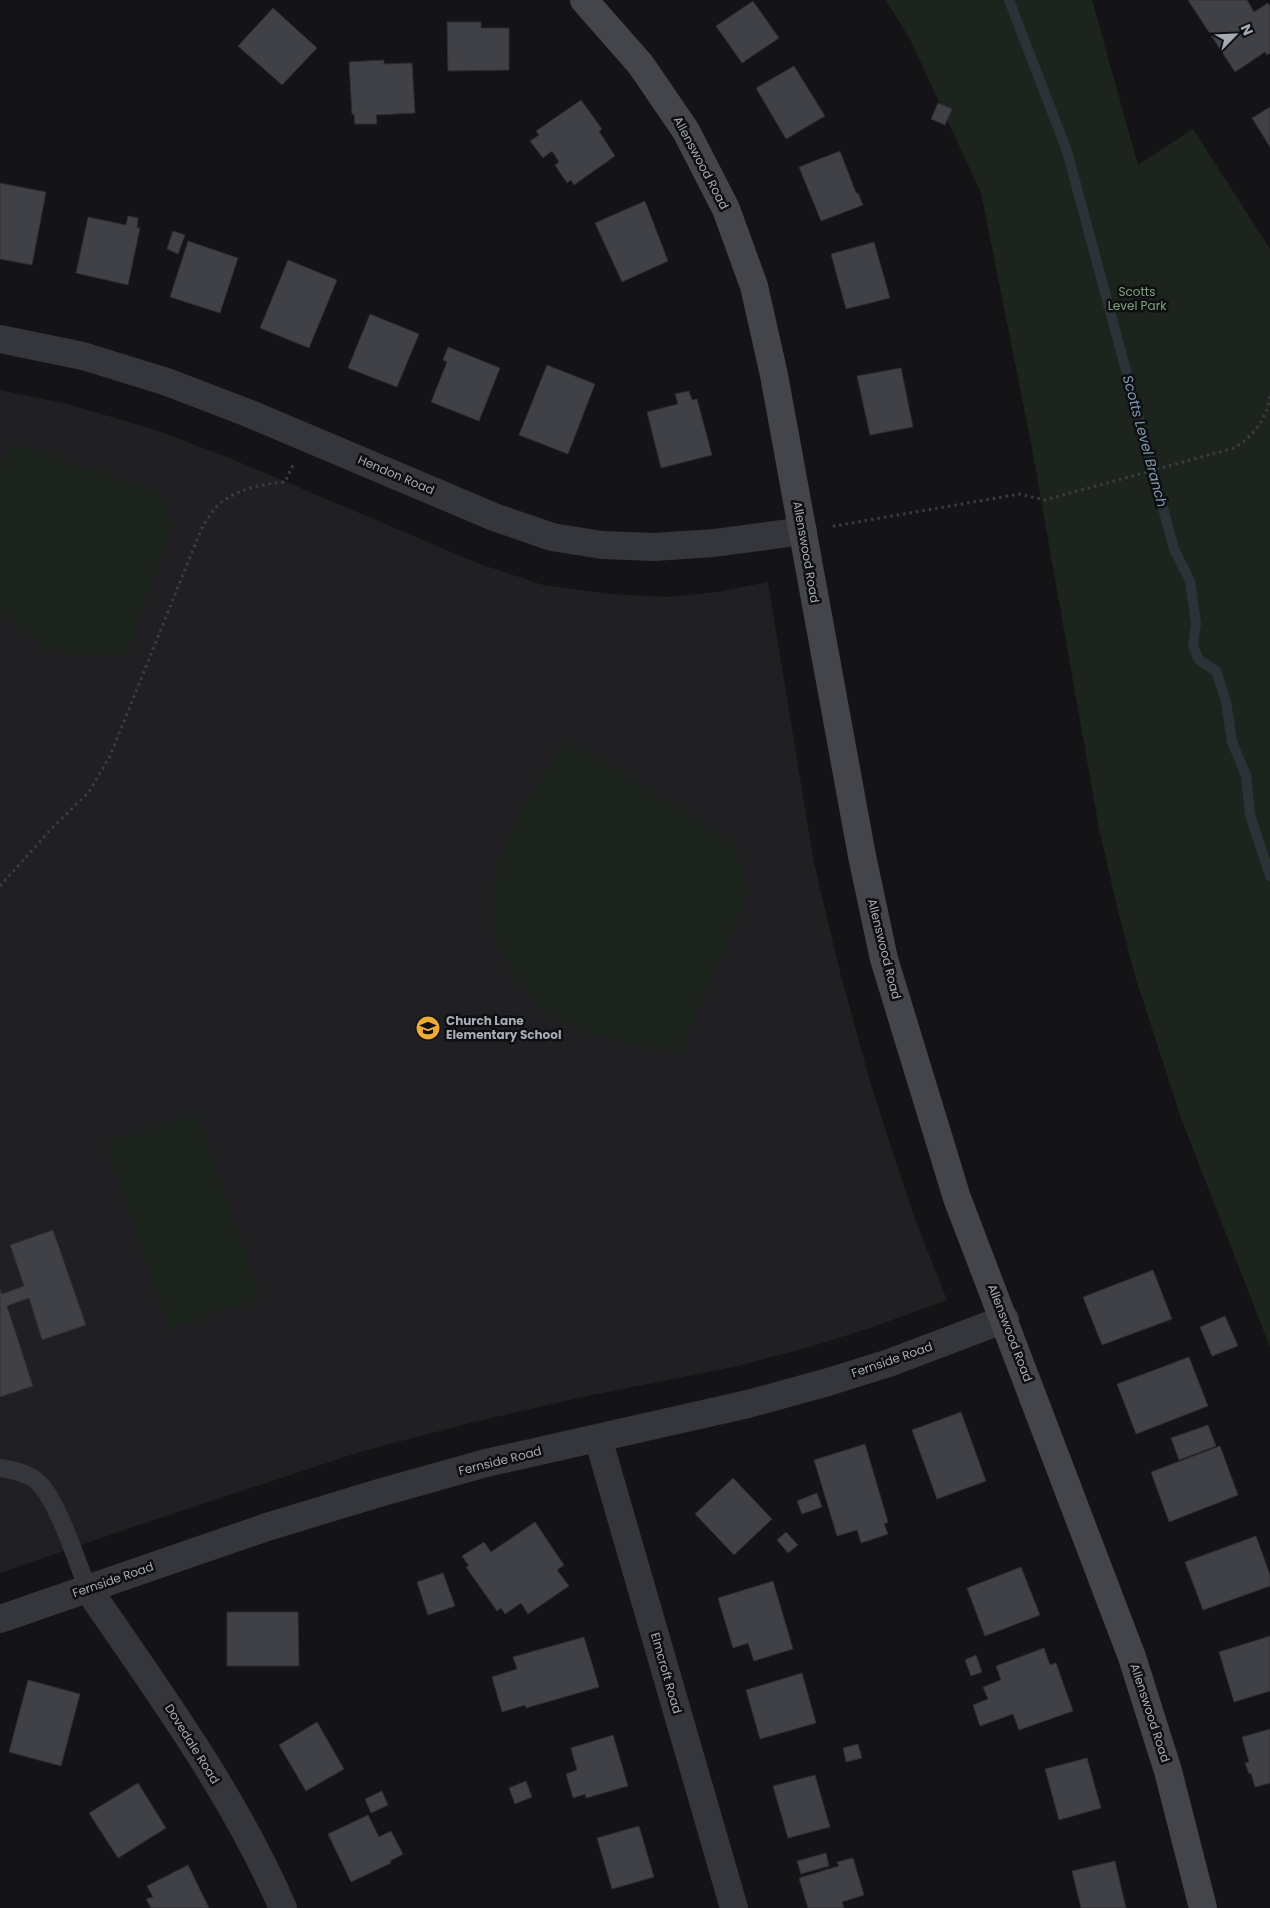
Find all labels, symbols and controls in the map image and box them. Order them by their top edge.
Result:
north arrow [1210,10,1260,60]
text: N [1236,21,1258,39]
street label: Allenswood Road [670,113,733,212]
park label: Scotts Level Park [1108,283,1167,314]
water label: Scotts Level Branch [1118,373,1172,509]
street label: Hendon Road [355,451,437,498]
street label: Allenswood Road [789,500,824,604]
street label: Allenswood Road [864,897,905,1001]
place label: Church Lane Elementary School [446,1012,561,1043]
school or university icon: Church Lane Elementary School [415,1015,441,1041]
street label: Allenswood Road [984,1282,1037,1384]
street label: Fernside Road [849,1338,935,1381]
street label: Fernside Road [457,1442,543,1479]
street label: Fernside Road [70,1558,156,1601]
street label: Elmcroft Road [647,1630,686,1715]
street label: Allenswood Road [1126,1661,1174,1764]
street label: Dovedale Road [161,1700,224,1787]

